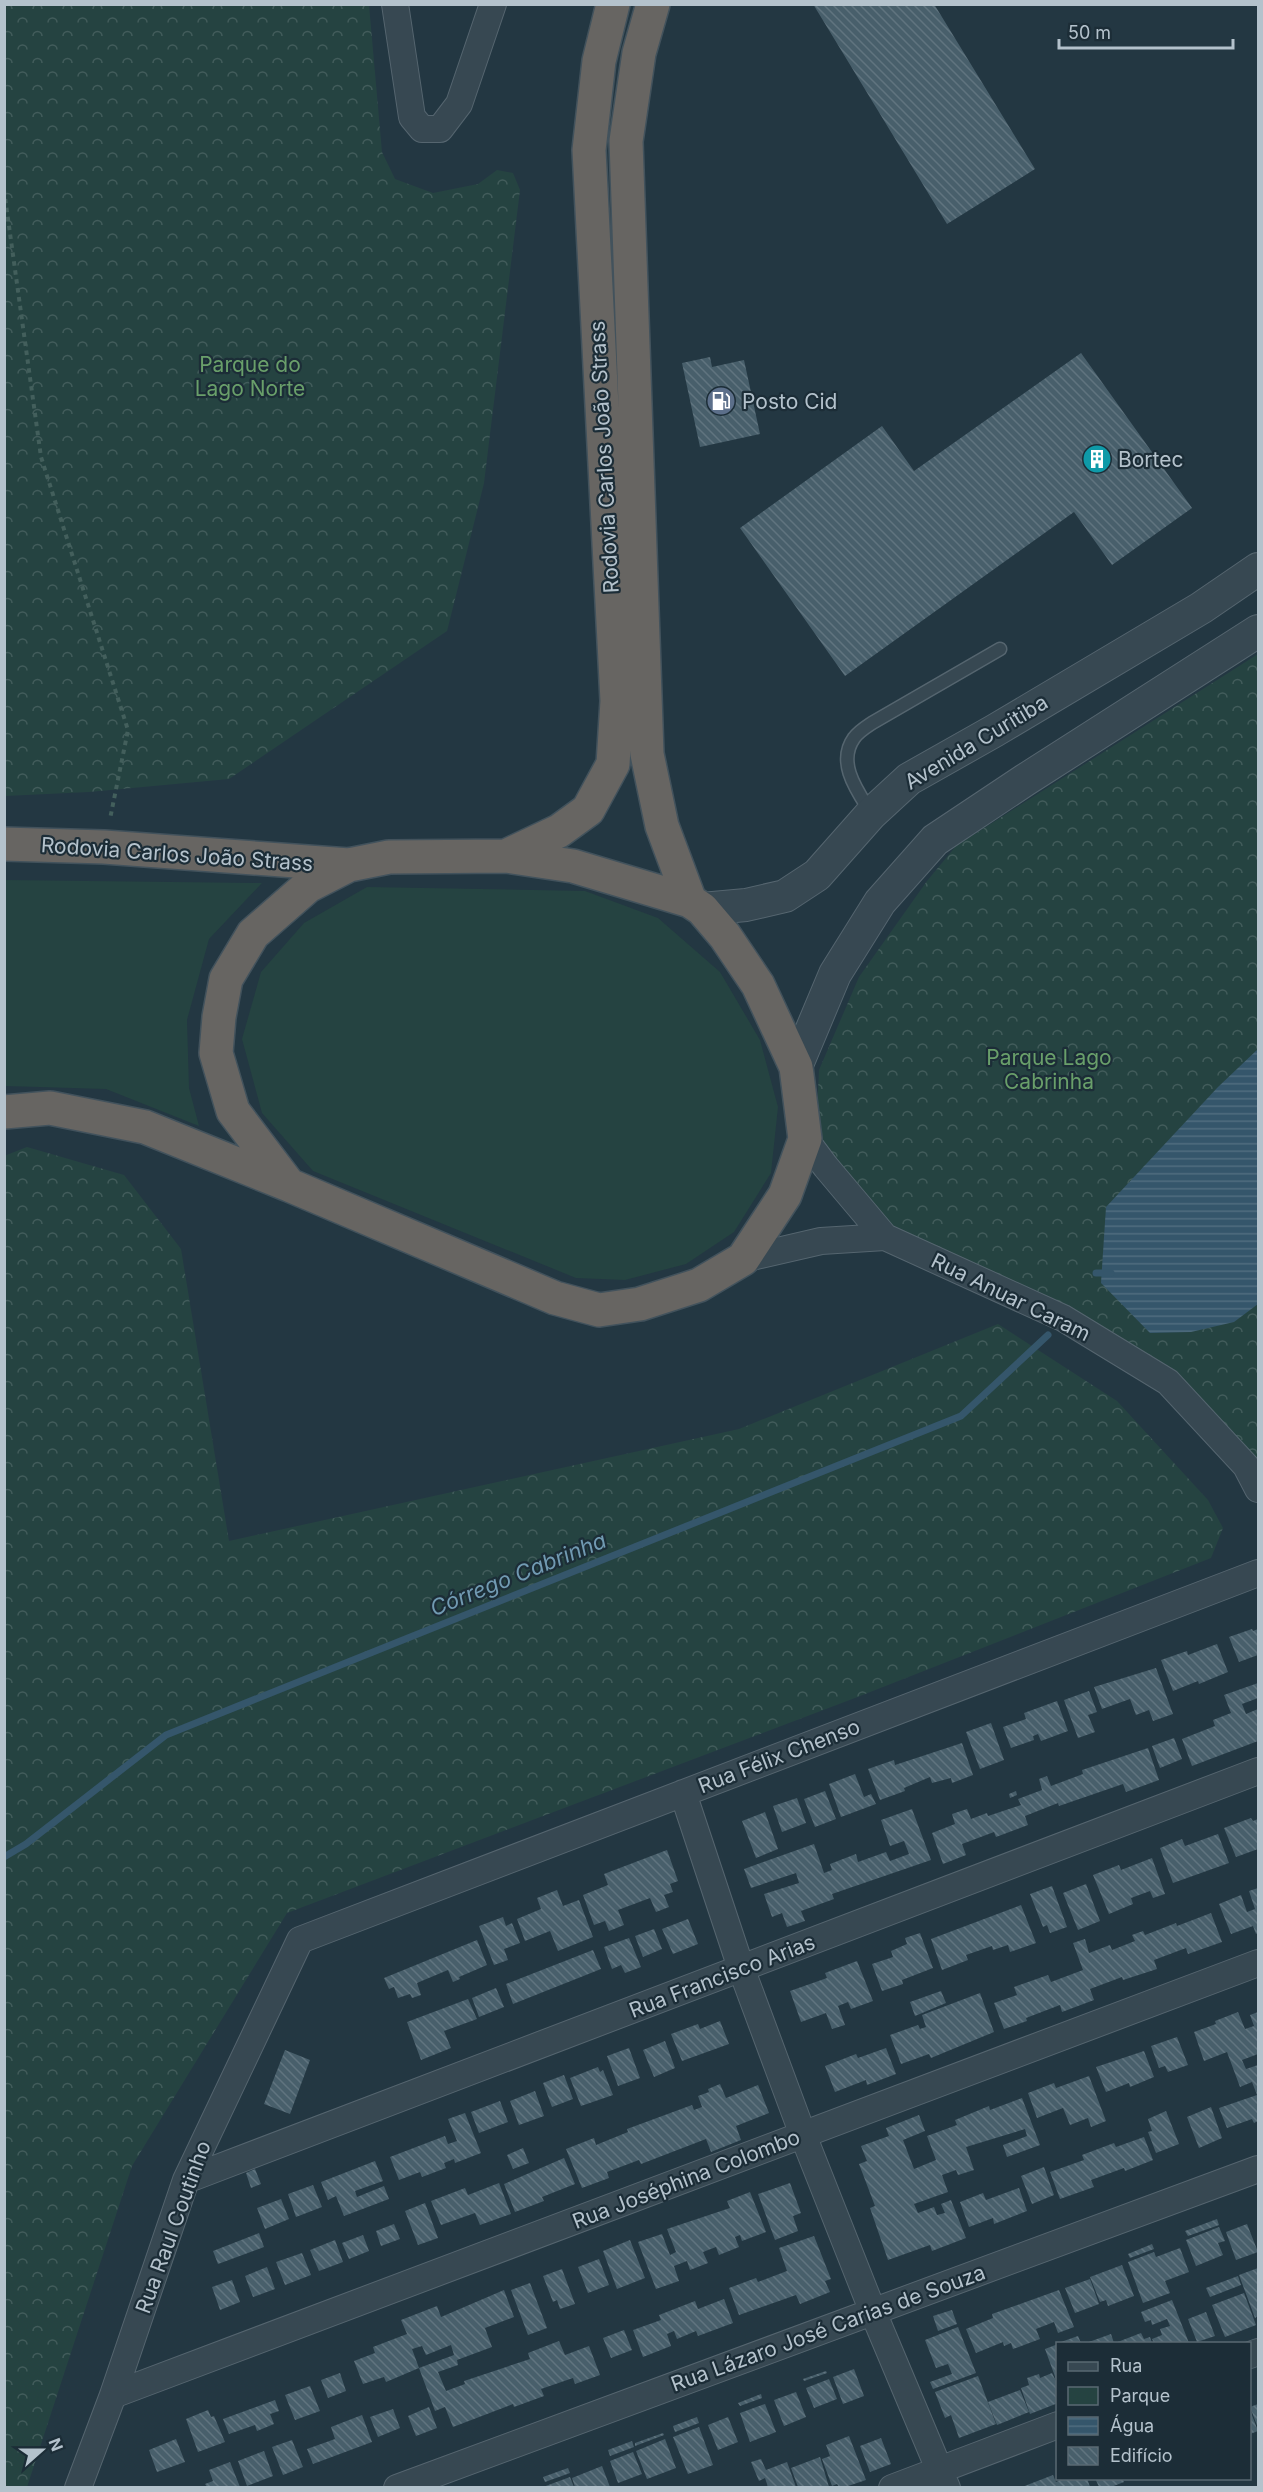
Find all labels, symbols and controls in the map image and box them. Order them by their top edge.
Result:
scale bar [1059,12,1233,50]
text: 50 m [1068,22,1111,43]
street label: Rodovia Carlos João Strass [584,320,624,594]
park label: Parque do Lago Norte [195,352,305,401]
fuel station icon: Posto Cid [705,385,737,417]
place label: Posto Cid [742,389,837,414]
building icon: Bortec [1081,443,1113,475]
place label: Bortec [1118,447,1183,472]
street label: Avenida Curitiba [900,689,1052,795]
street label: Rodovia Carlos João Strass [40,832,314,876]
park label: Parque Lago Cabrinha [986,1045,1112,1094]
street label: Rua Anuar Caram [927,1248,1095,1346]
water label: Córrego Cabrinha [426,1527,610,1621]
street label: Rua Félix Chenso [695,1714,863,1798]
street label: Rua Francisco Arias [626,1929,818,2023]
street label: Rua Joséphina Colombo [569,2124,803,2234]
street label: Rua Raul Coutinho [130,2137,216,2317]
street label: Rua Lázaro José Carias de Souza [667,2259,989,2397]
legend [1056,2342,1251,2480]
text: Rua [1110,2355,1142,2376]
text: Parque [1110,2385,1170,2406]
text: Água [1110,2414,1154,2436]
north arrow [12,2420,72,2480]
text: N [44,2435,68,2454]
text: Edifício [1110,2445,1173,2466]

